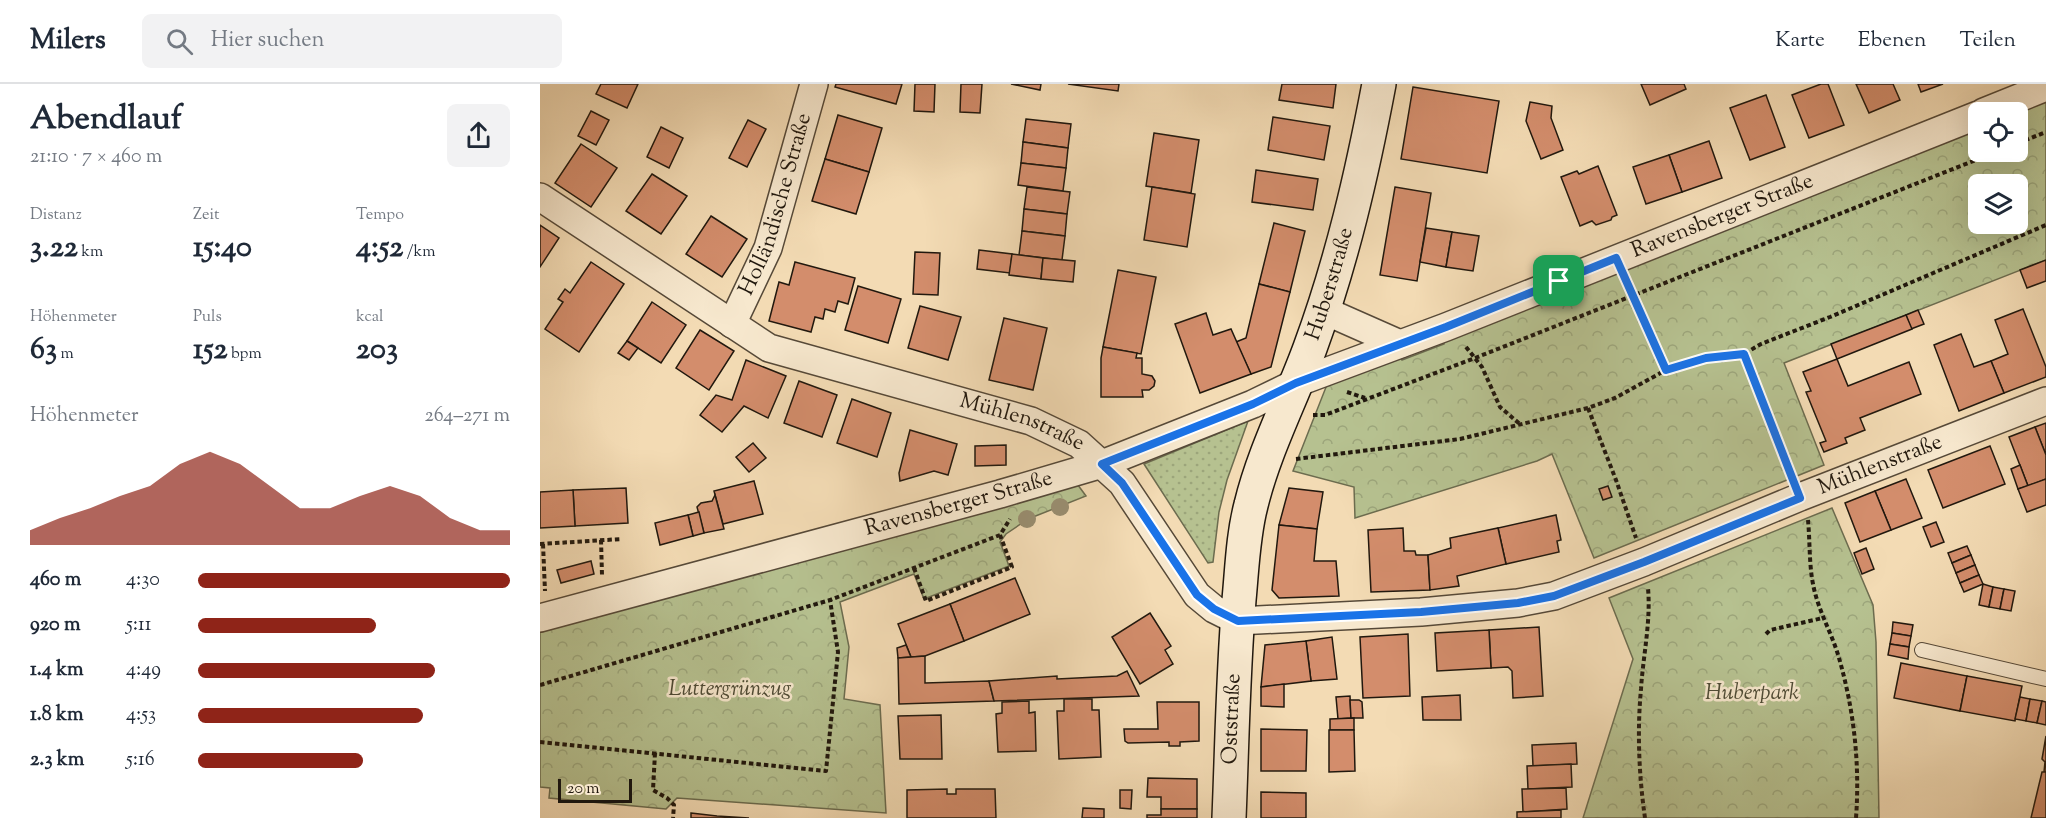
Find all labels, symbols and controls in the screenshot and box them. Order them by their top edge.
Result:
search box [142,14,562,68]
text: Milers [30,21,106,61]
icon: search [163,25,196,58]
text: Hier suchen [211,25,325,57]
text: Karte [1775,26,1825,56]
text: Ebenen [1858,26,1926,56]
text: Teilen [1959,26,2016,56]
text: Abendlauf [30,96,182,144]
map controls [1968,102,2028,234]
button: locate [1968,102,2028,162]
button: share [447,104,510,167]
street label: Holländische Straße [732,110,821,301]
text: 21:10 · 7 × 460 m [30,143,162,172]
street label: Ravensberger Straße [1627,166,1819,267]
button: layers [1968,174,2028,234]
text: Distanz [30,204,82,227]
text: Zeit [193,204,219,227]
text: Tempo [356,204,404,227]
street label: Huberstraße [1298,224,1363,345]
text: 3.22 [30,227,78,270]
text: 15:40 [193,227,252,270]
text: 4:52 [356,227,403,270]
text: km [78,241,103,264]
text: /km [403,241,436,264]
pin [1533,255,1584,306]
icon: arrive [1542,264,1575,297]
text: Höhenmeter [30,306,117,329]
text: Puls [193,306,222,329]
text: kcal [356,306,384,329]
text: 63 [30,329,57,372]
text: 152 [193,329,228,372]
text: 203 [356,329,398,372]
text: m [57,343,74,366]
text: bpm [228,343,262,366]
street label: Mühlenstraße [956,386,1090,460]
text: Höhenmeter [30,402,139,431]
text: 264–271 m [424,402,510,431]
street label: Mühlenstraße [1813,427,1947,504]
street label: Ravensberger Straße [861,463,1057,546]
text: 460 m [30,566,81,595]
text: 4:30 [126,566,160,595]
text: 920 m [30,611,80,640]
text: 5:11 [126,611,152,640]
text: 1.4 km [30,656,84,685]
text: 4:49 [126,656,161,685]
street label: Oststraße [1215,673,1250,765]
park label: Luttergrünzug [668,674,792,706]
park label: Huberpark [1705,678,1799,710]
text: 1.8 km [30,701,84,730]
text: 4:53 [126,701,156,730]
text: 2.3 km [30,746,84,775]
text: 5:16 [126,746,155,775]
scale bar [558,776,632,804]
text: 20 m [567,778,600,801]

